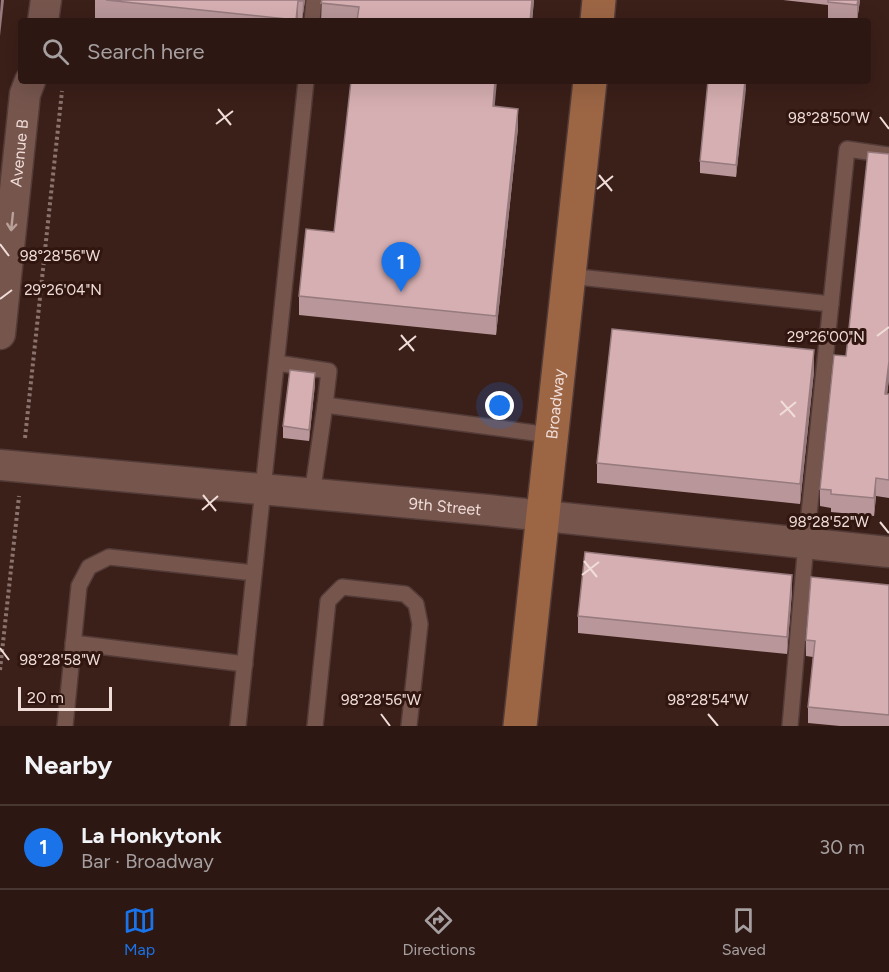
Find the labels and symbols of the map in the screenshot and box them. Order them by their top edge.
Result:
text: 98°28'50"W [788,109,870,127]
street label: Avenue B [6,118,32,188]
one-way arrow [6,212,17,231]
pin: 1 [382,242,420,292]
text: 98°28'56"W [20,247,101,265]
text: 29°26'04"N [24,281,102,299]
text: 29°26'00"N [787,328,865,346]
street label: Broadway [542,367,568,440]
your location [485,391,514,420]
street label: 9th Street [408,493,482,519]
text: 98°28'52"W [789,513,870,531]
text: 98°28'58"W [20,651,101,669]
scale bar [18,684,112,712]
text: 98°28'56"W [341,691,422,709]
text: 98°28'54"W [668,691,749,709]

